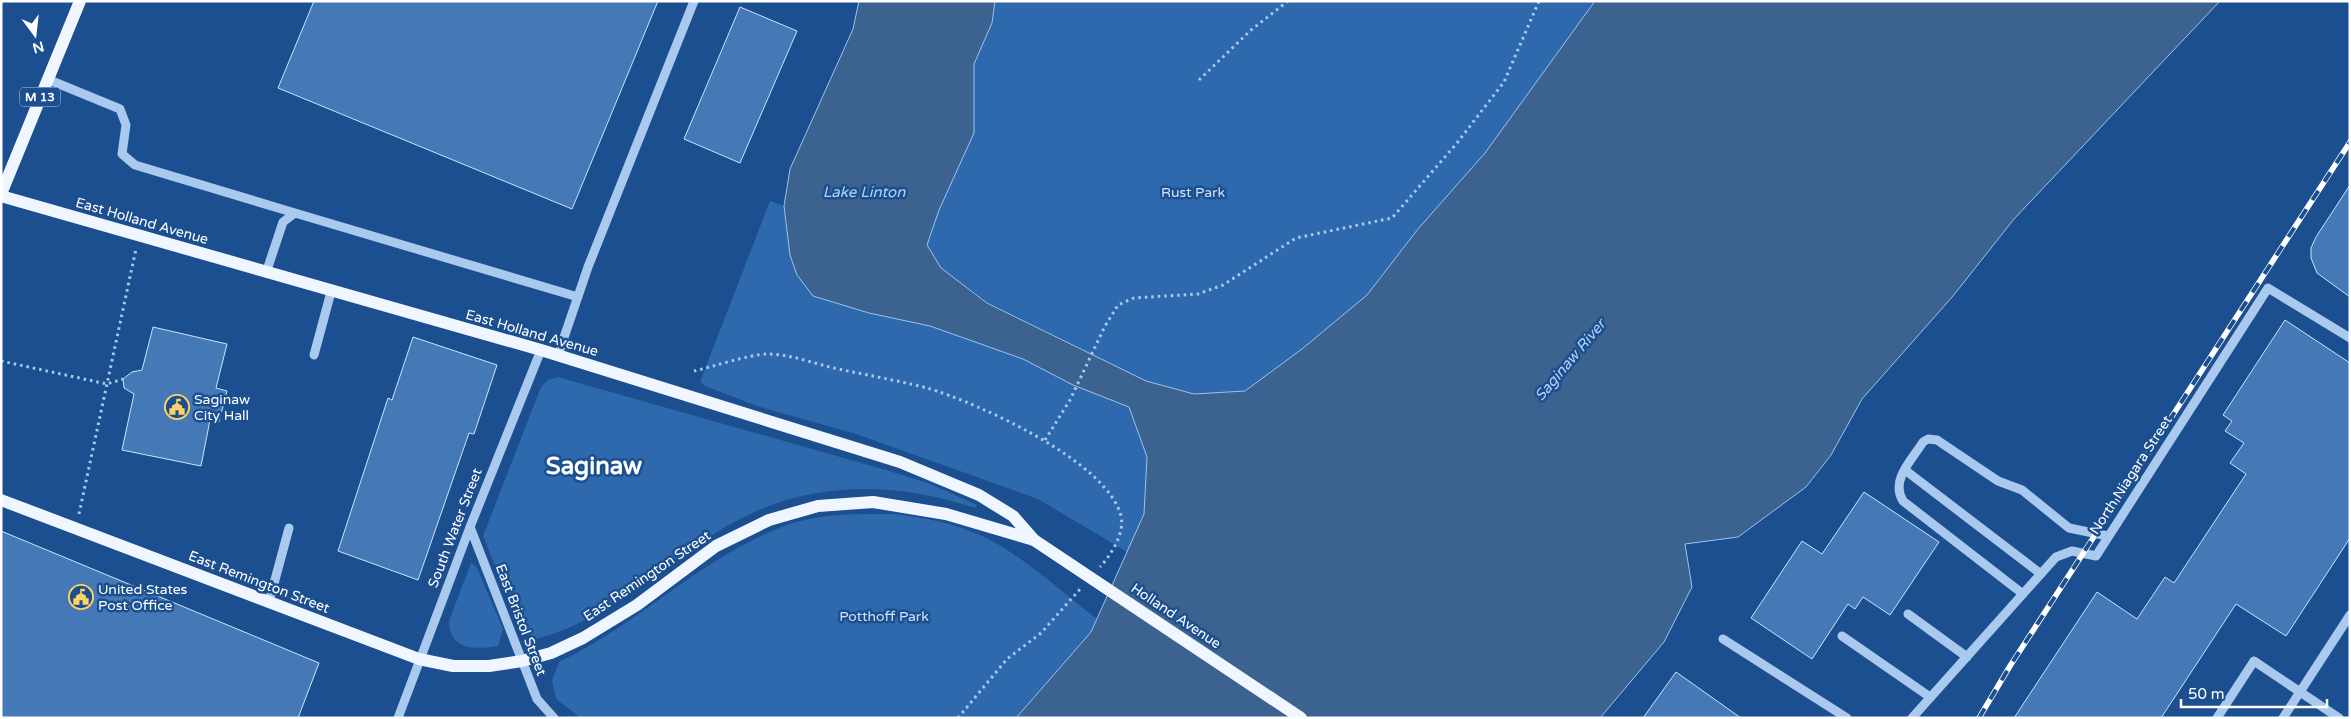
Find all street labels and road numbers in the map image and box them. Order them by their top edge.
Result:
road number: M 13 [20,88,60,106]
street label: East Holland Avenue [74,194,210,248]
street label: East Holland Avenue [464,306,600,360]
street label: North Niagara Street [2086,412,2176,538]
street label: South Water Street [424,465,486,590]
street label: East Remington Street [580,527,714,625]
street label: East Remington Street [186,547,333,617]
street label: East Bristol Street [492,562,550,679]
street label: Holland Avenue [1128,580,1224,652]

